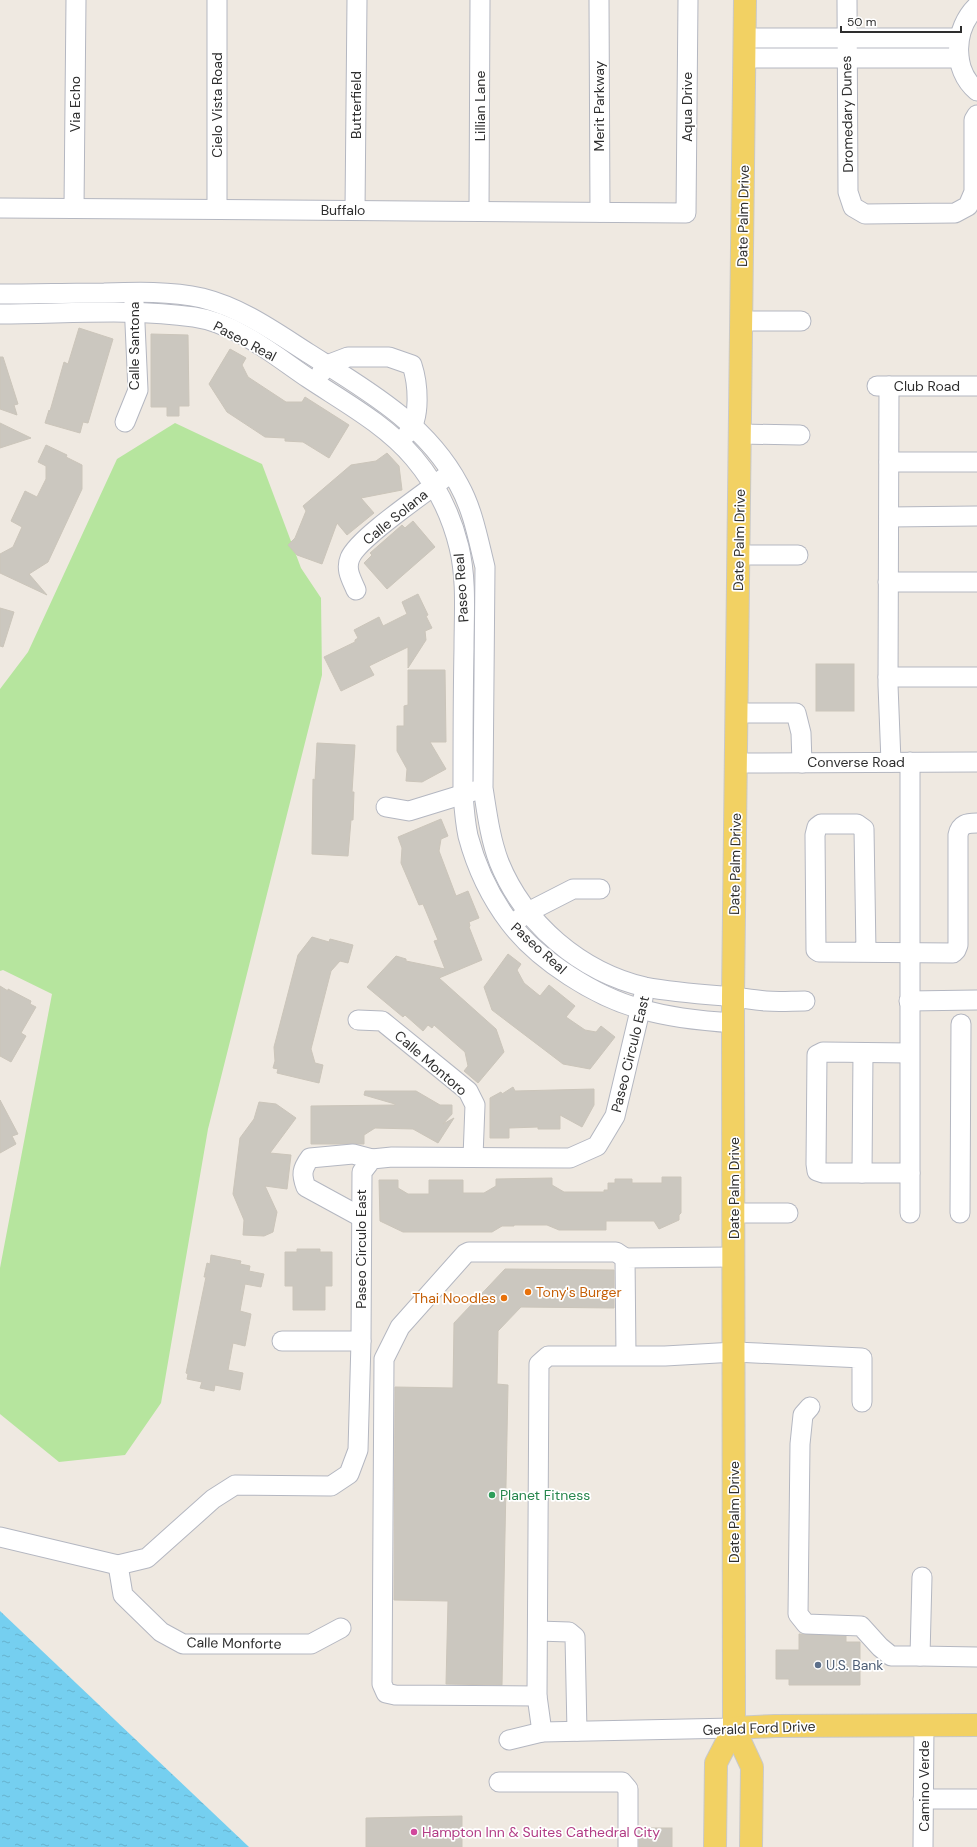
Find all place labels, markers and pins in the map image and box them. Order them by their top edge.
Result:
place label: Tony's Burger [536,1283,622,1301]
marker: Tony's Burger [523,1287,533,1297]
place label: Thai Noodles [412,1289,496,1307]
marker: Thai Noodles [499,1293,509,1303]
place label: Planet Fitness [500,1486,590,1504]
marker: Planet Fitness [487,1490,497,1500]
place label: U.S. Bank [826,1656,883,1674]
marker: U.S. Bank [813,1660,823,1670]
place label: Hampton Inn & Suites Cathedral City [422,1823,660,1841]
marker: Hampton Inn & Suites Cathedral City [409,1827,419,1837]

